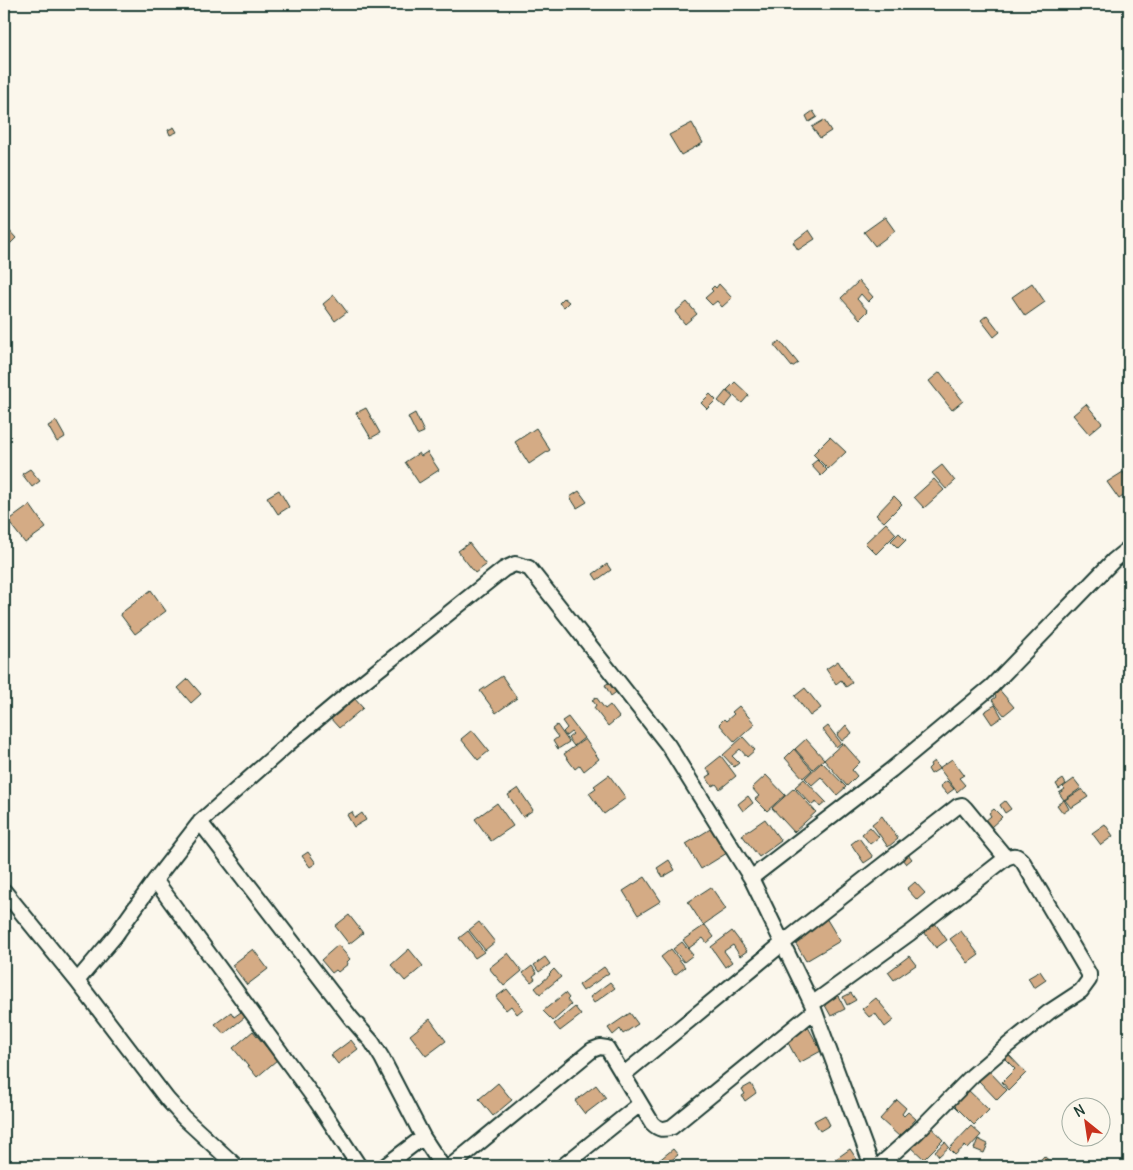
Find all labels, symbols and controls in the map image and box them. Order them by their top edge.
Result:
north arrow [1060,1098,1110,1148]
text: N [1071,1101,1088,1121]

